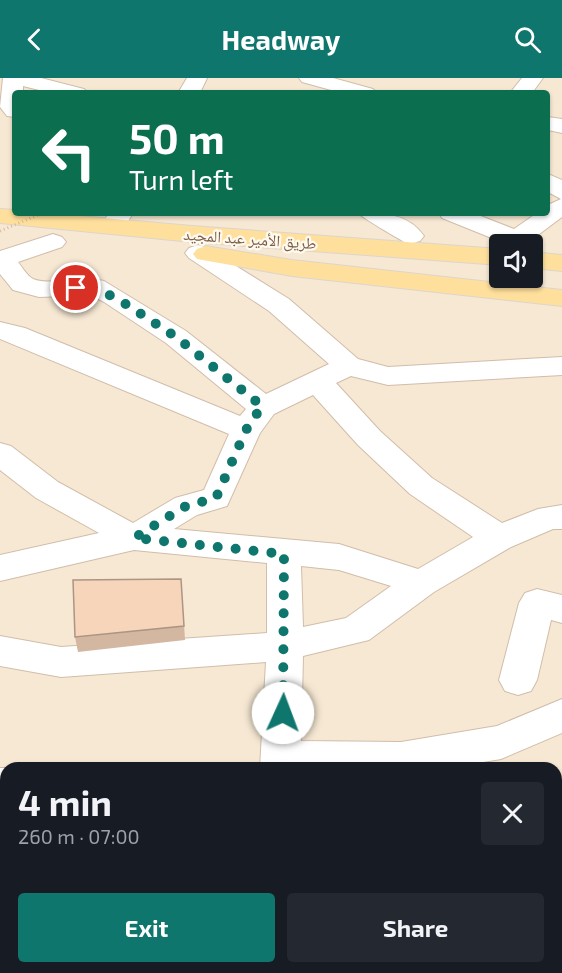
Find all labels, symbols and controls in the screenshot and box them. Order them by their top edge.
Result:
icon: back [18,23,51,56]
text: Headway [222,23,340,55]
icon: search [511,23,544,56]
text: 50 m [129,112,225,162]
icon: left [30,114,108,192]
text: Turn left [129,163,233,195]
street label: طريق الأمير عبد المجيد [183,224,317,254]
map controls [489,234,543,288]
button: sound [489,234,543,288]
pin [50,262,101,313]
icon: arrive [59,271,92,304]
position arrow [251,681,315,745]
text: 4 min [18,780,112,823]
button: close [481,782,544,845]
text: 260 m · 07:00 [18,824,140,848]
button: Exit [18,893,275,962]
button: Share [287,893,544,962]

